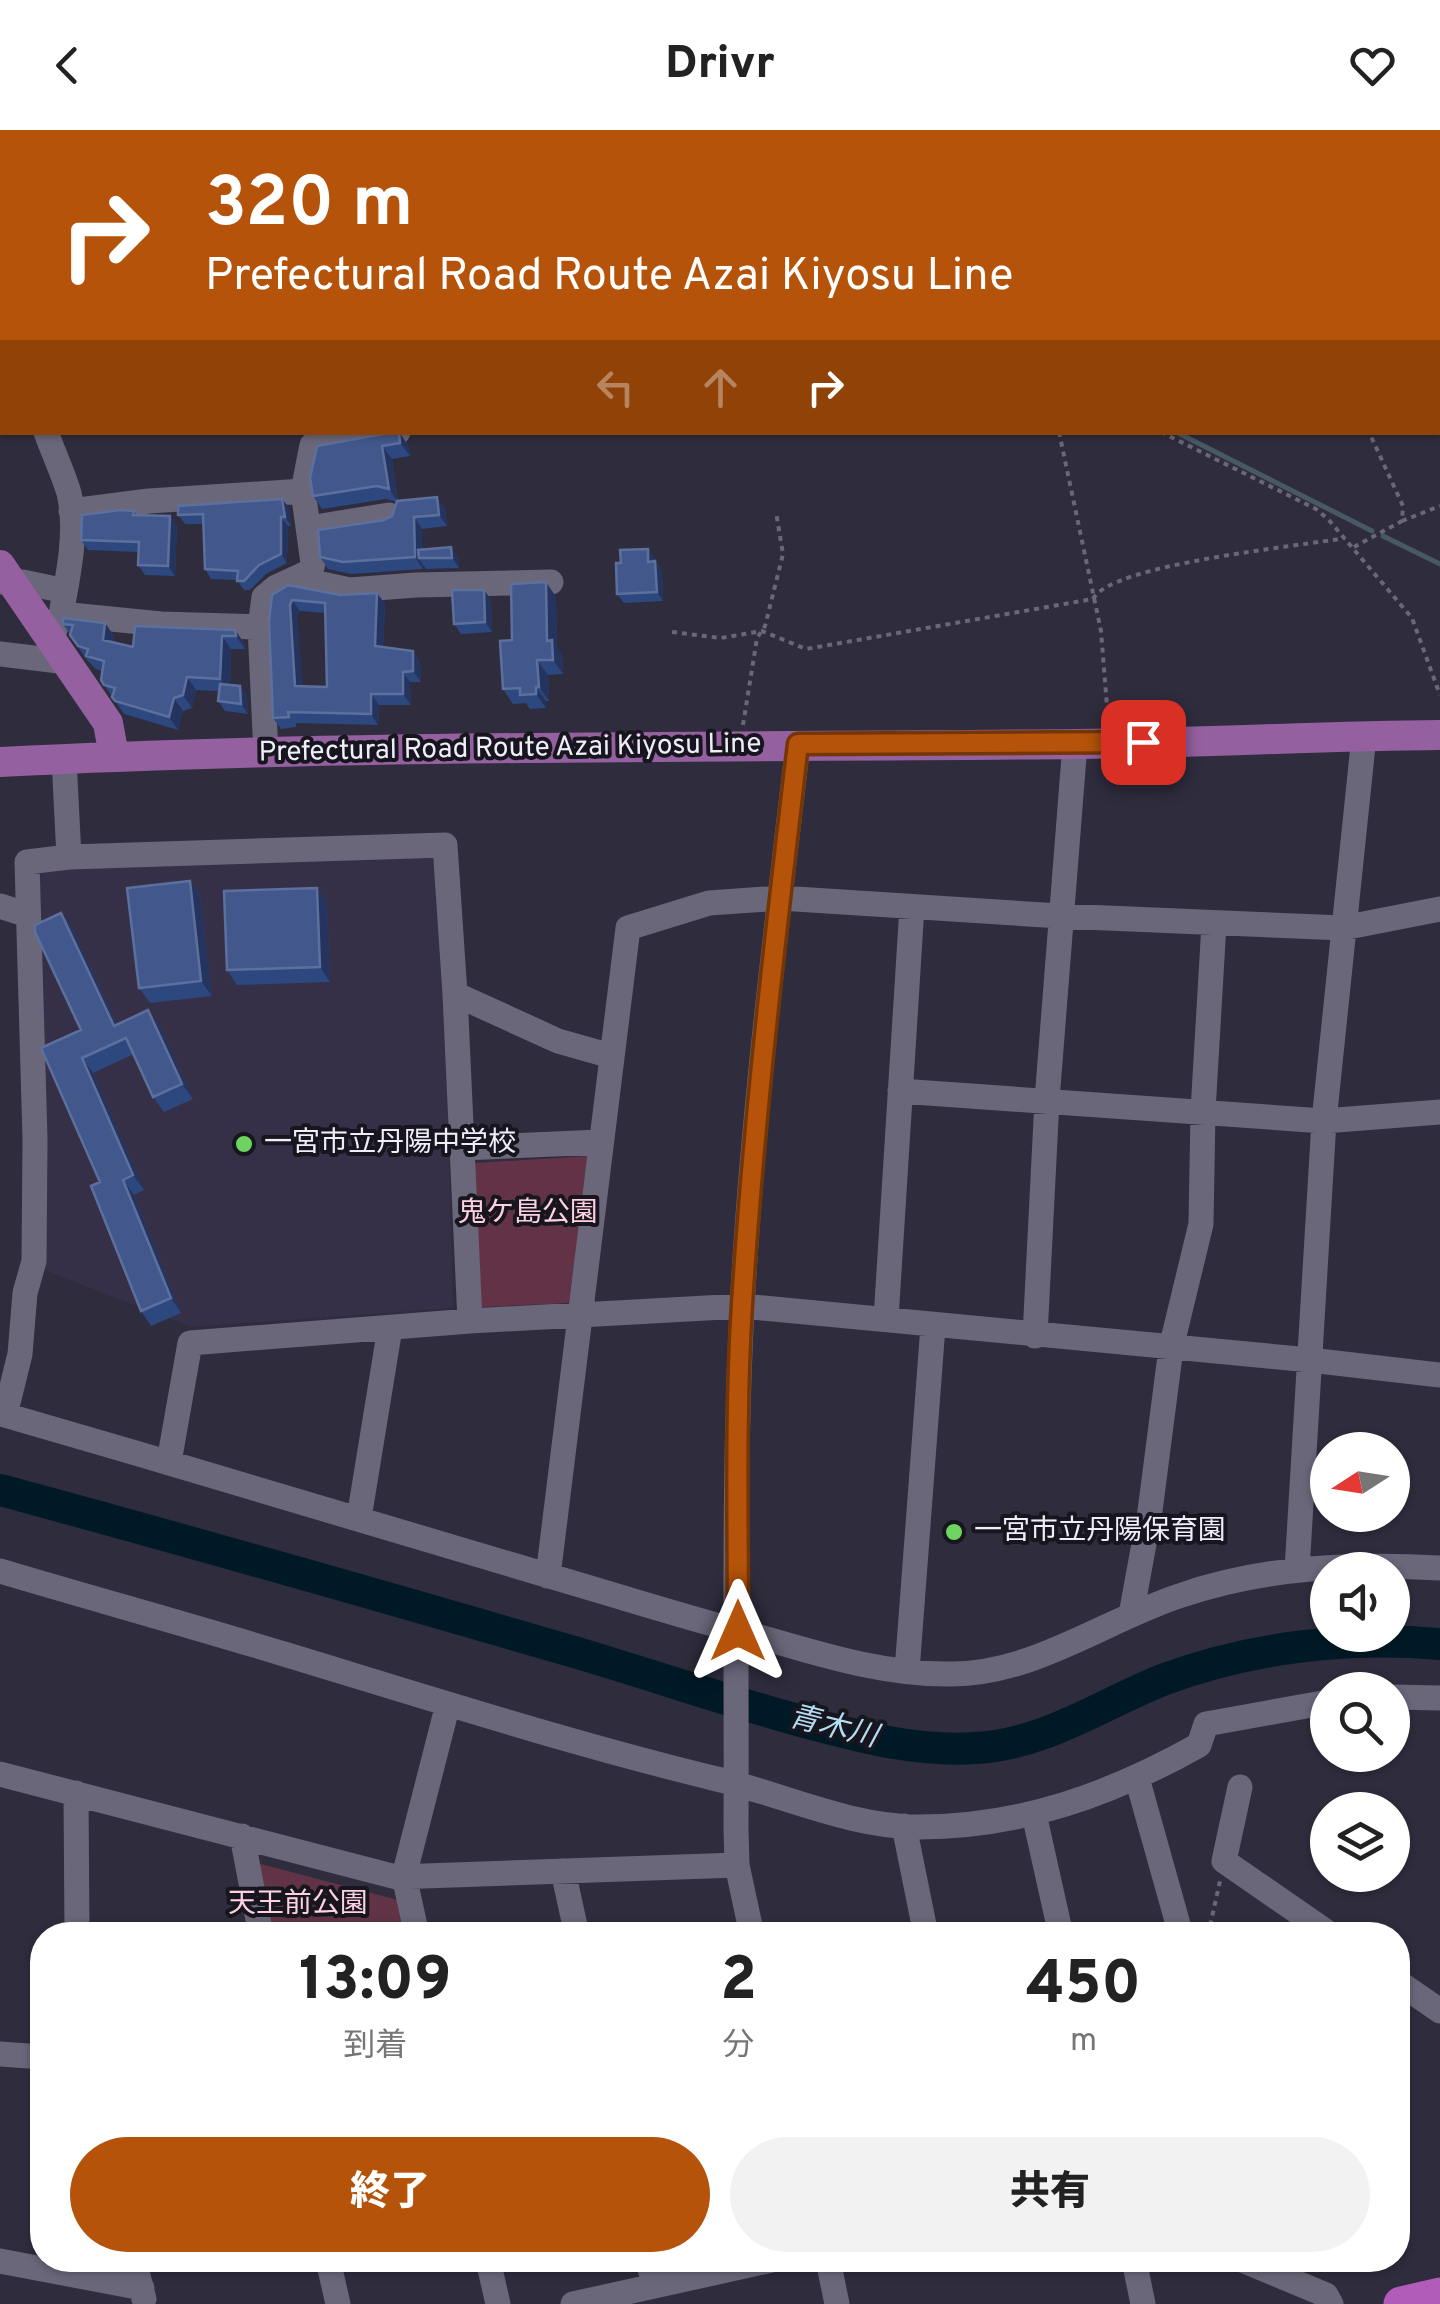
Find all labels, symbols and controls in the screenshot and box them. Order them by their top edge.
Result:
text: Drivr [665,37,775,94]
icon: back [40,38,95,93]
icon: heart [1345,38,1400,93]
text: 320 m [205,162,413,251]
icon: right [40,170,170,300]
text: Prefectural Road Route Azai Kiyosu Line [205,249,1013,306]
icon: left [588,360,643,415]
icon: ahead [693,360,748,415]
icon: right [798,360,853,415]
pin [1101,700,1186,785]
icon: arrive [1116,715,1171,770]
street label: Prefectural Road Route Azai Kiyosu Line [258,727,762,771]
place label: 一宮市立丹陽中学校 [264,1126,516,1162]
marker: 一宮市立丹陽中学校 [233,1133,255,1155]
park label: 鬼ケ島公園 [458,1196,598,1232]
north arrow [1310,1432,1410,1532]
map controls [1310,1432,1410,1892]
place label: 一宮市立丹陽保育園 [974,1514,1226,1550]
marker: 一宮市立丹陽保育園 [943,1521,965,1543]
button: sound [1310,1552,1410,1652]
position arrow [686,1579,790,1683]
button: search [1310,1672,1410,1772]
water label: 青木川 [785,1699,884,1758]
button: layers [1310,1792,1410,1892]
park label: 天王前公園 [228,1887,368,1923]
text: 13:09 [299,1945,451,2021]
text: 2 [720,1945,757,2021]
text: 450 [1026,1949,1141,2025]
text: m [1070,2022,1097,2062]
text: 到着 [343,2027,407,2067]
text: 分 [723,2027,755,2067]
button: 終了 [70,2137,710,2252]
button: 共有 [730,2137,1370,2252]

